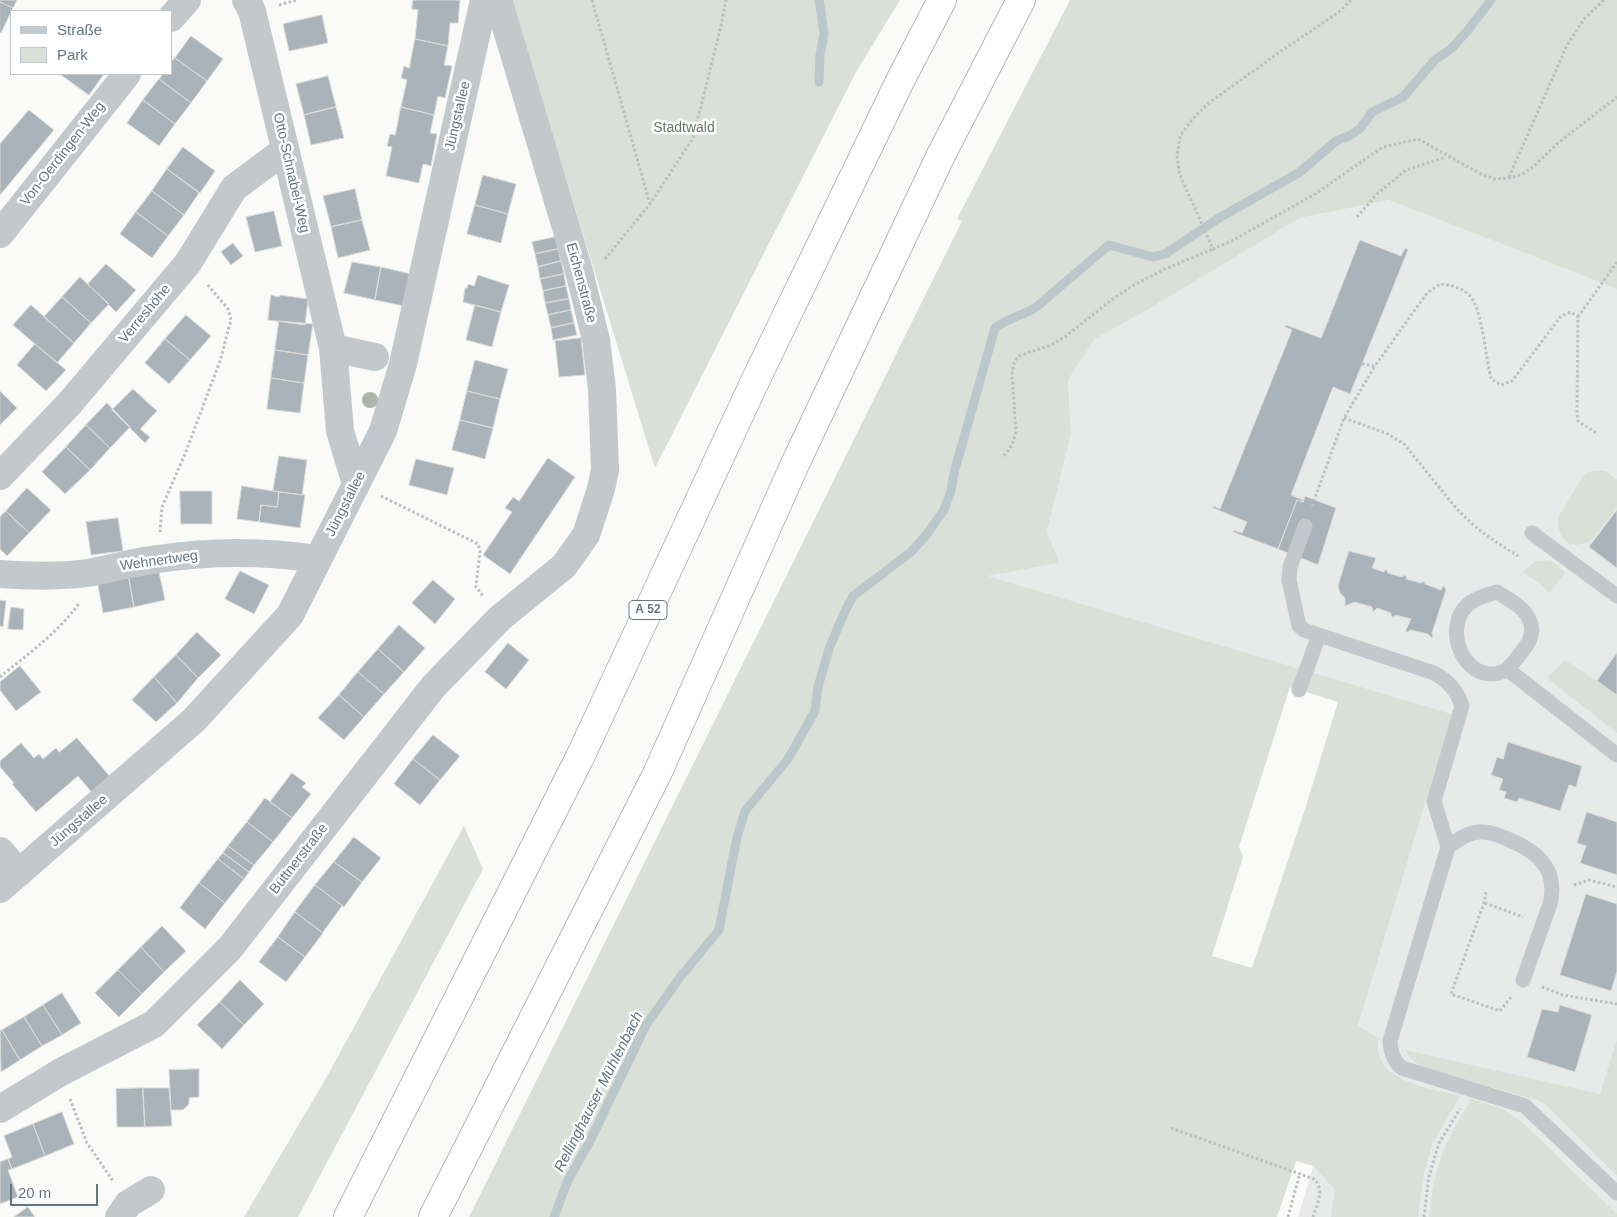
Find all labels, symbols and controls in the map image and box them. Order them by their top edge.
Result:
legend [10,10,172,75]
text: Straße [57,21,102,38]
text: Park [57,46,88,63]
street label: Jüngstallee [442,80,474,152]
street label: Von-Oerdingen-Weg [17,99,109,209]
street label: Otto-Schnabel-Weg [269,111,313,235]
park label: Stadtwald [653,120,715,136]
street label: Eichenstraße [562,241,600,325]
street label: Verreshöhe [116,281,174,347]
street label: Jüngstallee [322,469,370,539]
street label: Wehnertweg [119,547,199,575]
road number: A 52 [629,600,667,620]
street label: Jüngstallee [47,791,111,851]
street label: Büttnerstraße [266,820,332,898]
water label: Rellinghauser Mühlenbach [551,1009,647,1175]
scale bar [12,1174,100,1206]
text: 20 m [18,1184,51,1201]

